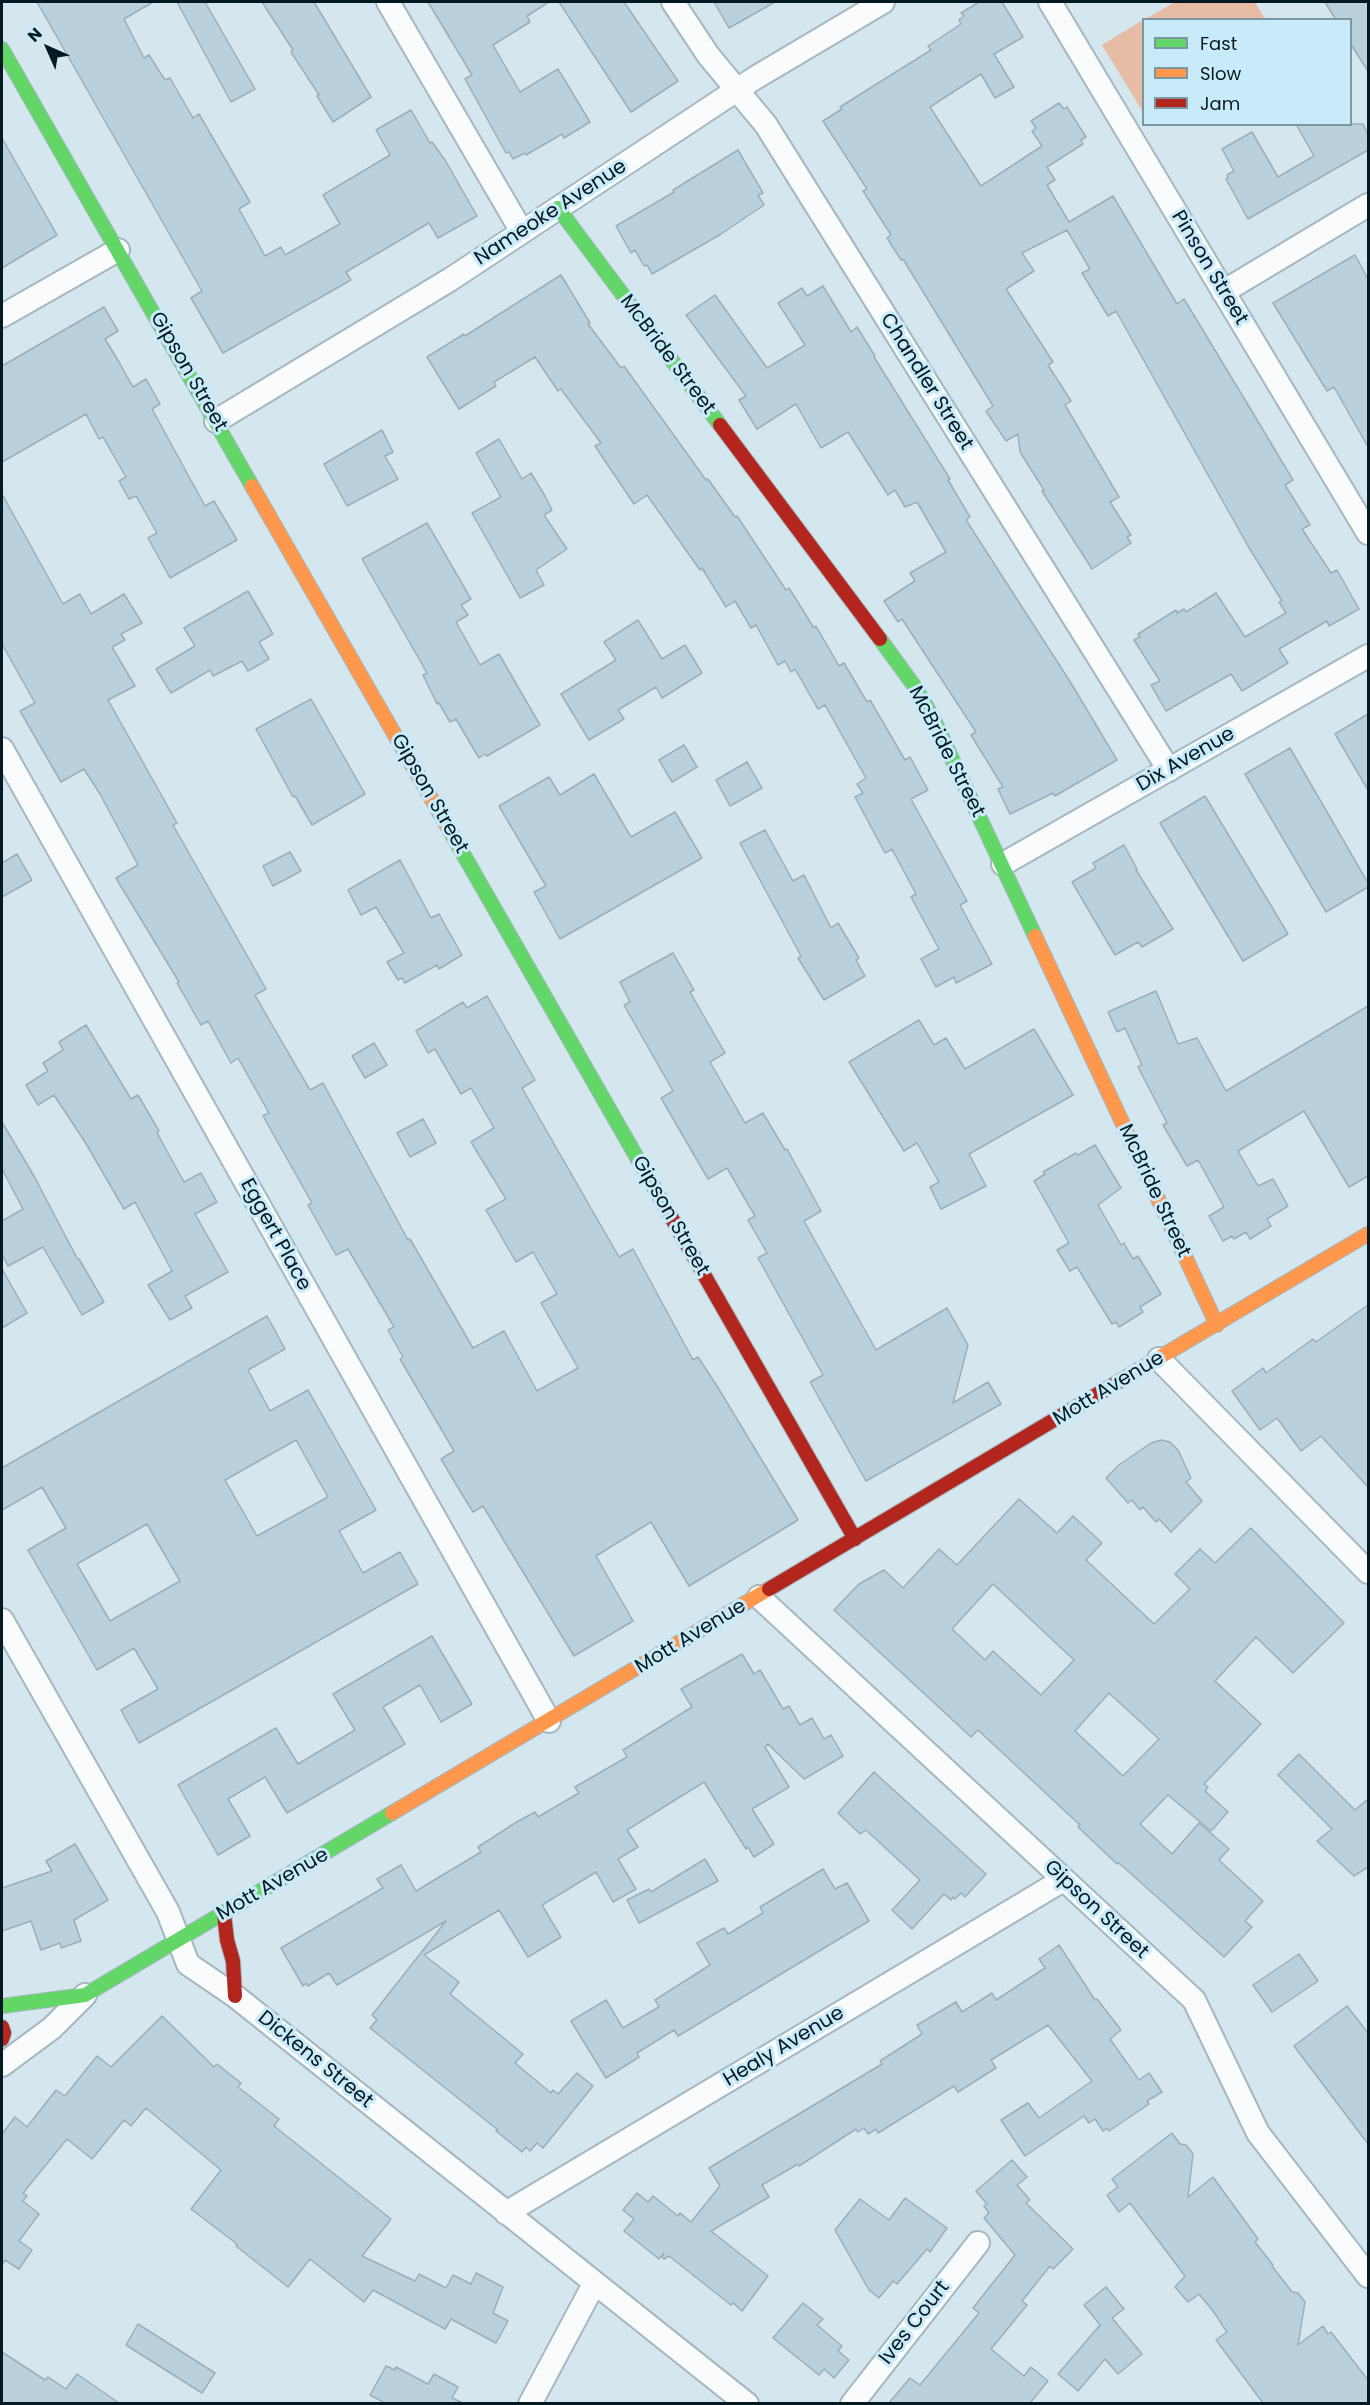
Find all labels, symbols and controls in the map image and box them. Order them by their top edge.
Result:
north arrow [18,18,78,78]
legend [1142,18,1352,126]
text: N [23,23,47,47]
text: Fast [1200,31,1237,56]
text: Slow [1200,61,1241,86]
text: Jam [1200,91,1240,116]
street label: Nameoke Avenue [470,155,632,271]
street label: Pinson Street [1165,206,1253,330]
street label: McBride Street [614,290,720,420]
street label: Gipson Street [144,308,232,436]
street label: Chandler Street [874,309,978,455]
street label: McBride Street [903,682,989,822]
street label: Dix Avenue [1133,722,1239,798]
street label: Gipson Street [385,730,473,858]
street label: McBride Street [1113,1121,1195,1261]
street label: Gipson Street [626,1152,714,1280]
street label: Eggert Place [234,1175,316,1295]
street label: Mott Avenue [1049,1347,1169,1431]
street label: Mott Avenue [631,1595,751,1679]
street label: Mott Avenue [213,1843,333,1927]
street label: Gipson Street [1039,1856,1153,1964]
street label: Healy Avenue [719,2002,849,2092]
street label: Dickens Street [253,2006,377,2114]
street label: Ives Court [875,2276,955,2370]

